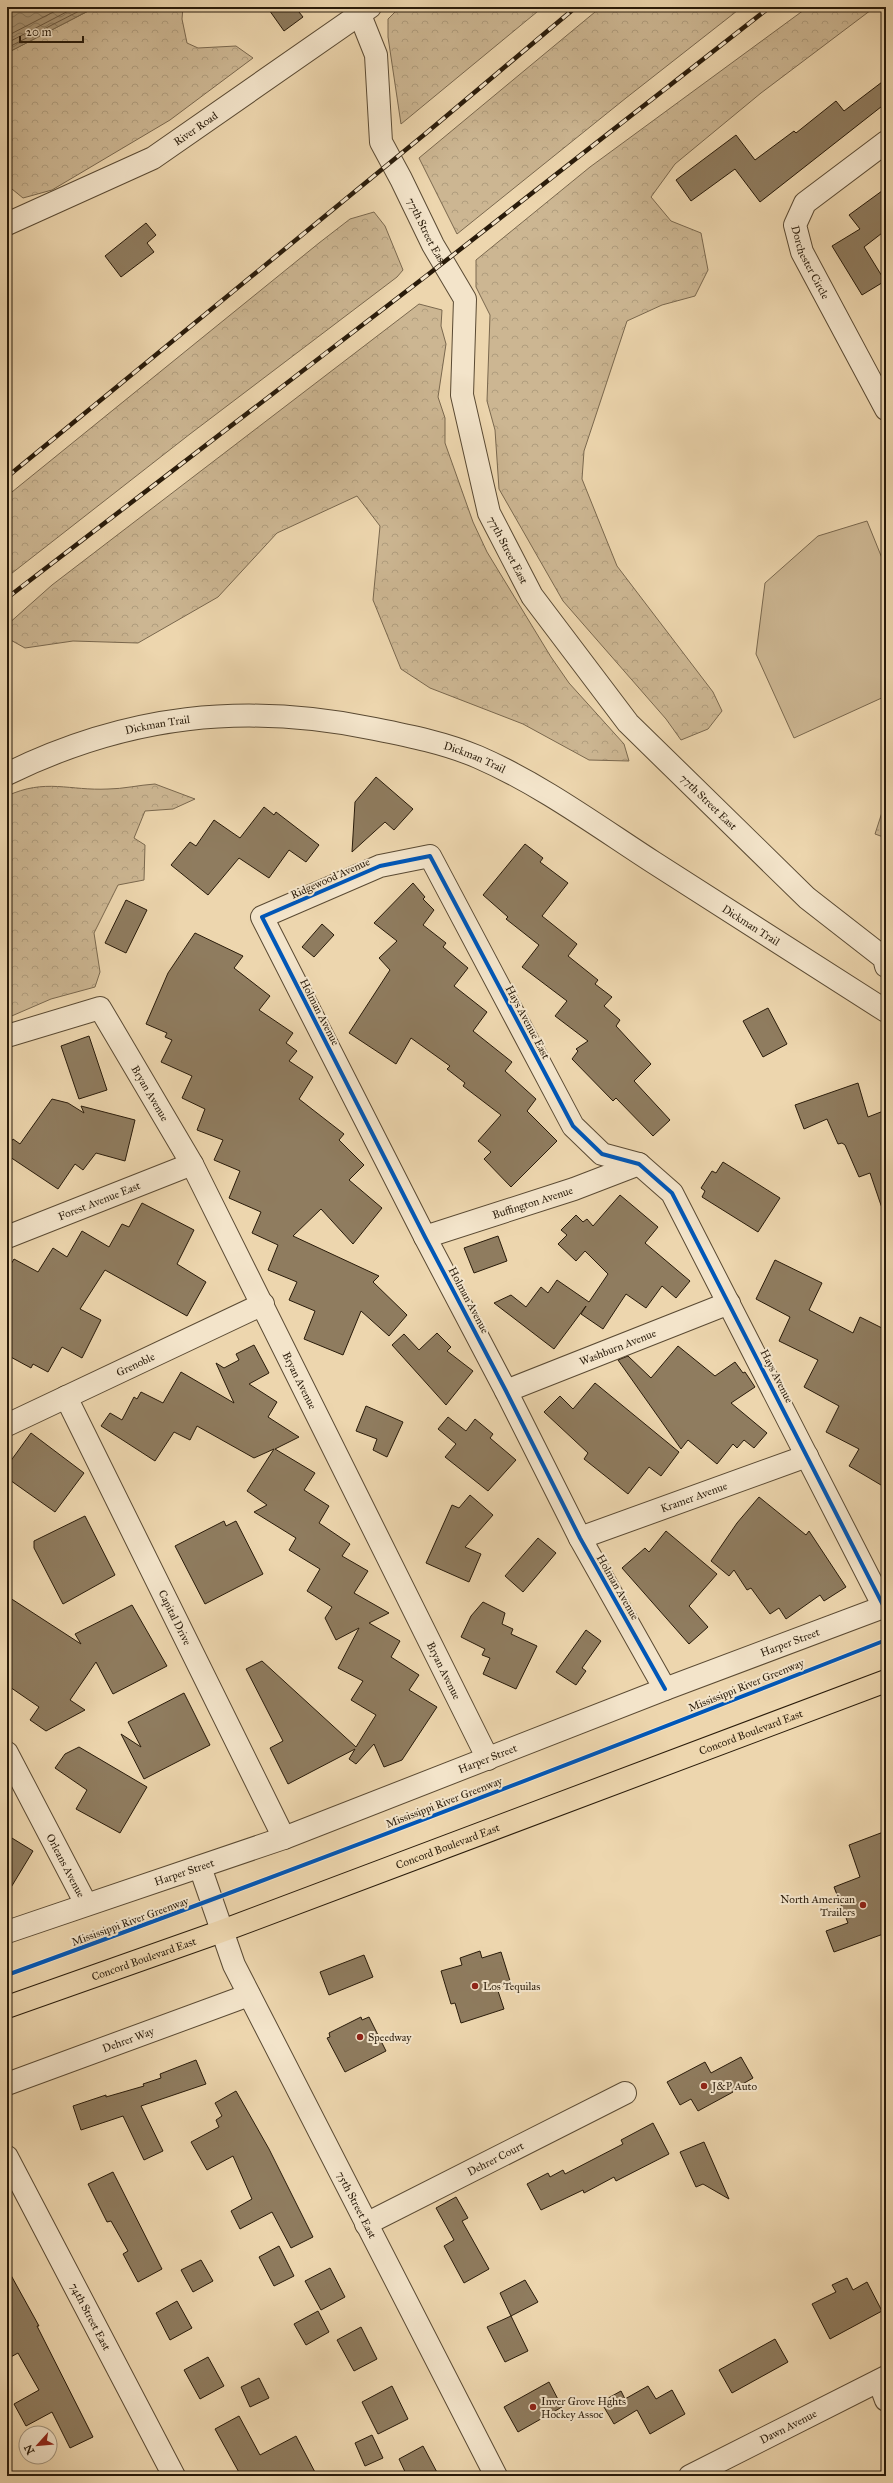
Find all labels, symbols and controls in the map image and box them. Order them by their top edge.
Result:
scale bar [20,18,83,44]
text: 20 m [26,25,52,39]
street label: River Road [171,109,221,149]
street label: 77th Street East [404,196,450,268]
street label: Dorchester Circle [788,224,832,302]
street label: 77th Street East [485,514,531,586]
street label: Dickman Trail [124,713,191,737]
street label: Dickman Trail [442,739,508,776]
street label: 77th Street East [677,772,740,833]
street label: Ridgewood Avenue [289,855,372,902]
street label: Dickman Trail [720,902,782,949]
street label: Holman Avenue [297,977,342,1048]
street label: Hays Avenue East [503,983,552,1061]
street label: Bryan Avenue [128,1063,171,1124]
street label: Forest Avenue East [56,1179,142,1223]
street label: Buffington Avenue [491,1184,575,1222]
street label: Holman Avenue [446,1265,492,1336]
street label: Washburn Avenue [578,1326,658,1368]
street label: Hays Avenue [757,1347,796,1406]
street label: Grenoble [114,1350,157,1379]
street label: Bryan Avenue [279,1350,319,1412]
street label: Kramer Avenue [659,1479,729,1515]
street label: Holman Avenue [594,1552,642,1623]
street label: Capital Drive [155,1588,194,1648]
street label: Harper Street [759,1626,822,1660]
street label: Bryan Avenue [424,1640,463,1702]
street label: Mississippi River Greenway [686,1656,807,1715]
street label: Concord Boulevard East [697,1707,805,1758]
street label: Harper Street [456,1741,519,1776]
street label: Mississippi River Greenway [384,1774,505,1831]
street label: Concord Boulevard East [394,1821,502,1872]
street label: Orleans Avenue [43,1832,88,1900]
street label: Harper Street [153,1856,216,1889]
place label: North American Trailers [780,1893,855,1919]
street label: Mississippi River Greenway [70,1894,191,1949]
marker: North American Trailers [858,1900,868,1910]
street label: Concord Boulevard East [90,1935,198,1984]
place label: Los Tequilas [483,1980,540,1994]
marker: Los Tequilas [470,1981,480,1991]
street label: Dehrer Way [101,2024,157,2055]
place label: Speedway [368,2031,412,2044]
marker: Speedway [355,2032,365,2042]
place label: J&P Auto [711,2080,757,2094]
marker: J&P Auto [699,2081,709,2091]
street label: Dehrer Court [465,2139,526,2179]
street label: 75th Street East [334,2169,379,2241]
street label: 74th Street East [67,2281,113,2353]
place label: Inver Grove Hghts Hockey Assoc [541,2395,626,2421]
marker: Inver Grove Hghts Hockey Assoc [528,2402,538,2412]
street label: Dawn Avenue [758,2407,819,2447]
north arrow [18,2425,58,2465]
text: N [21,2442,37,2456]

